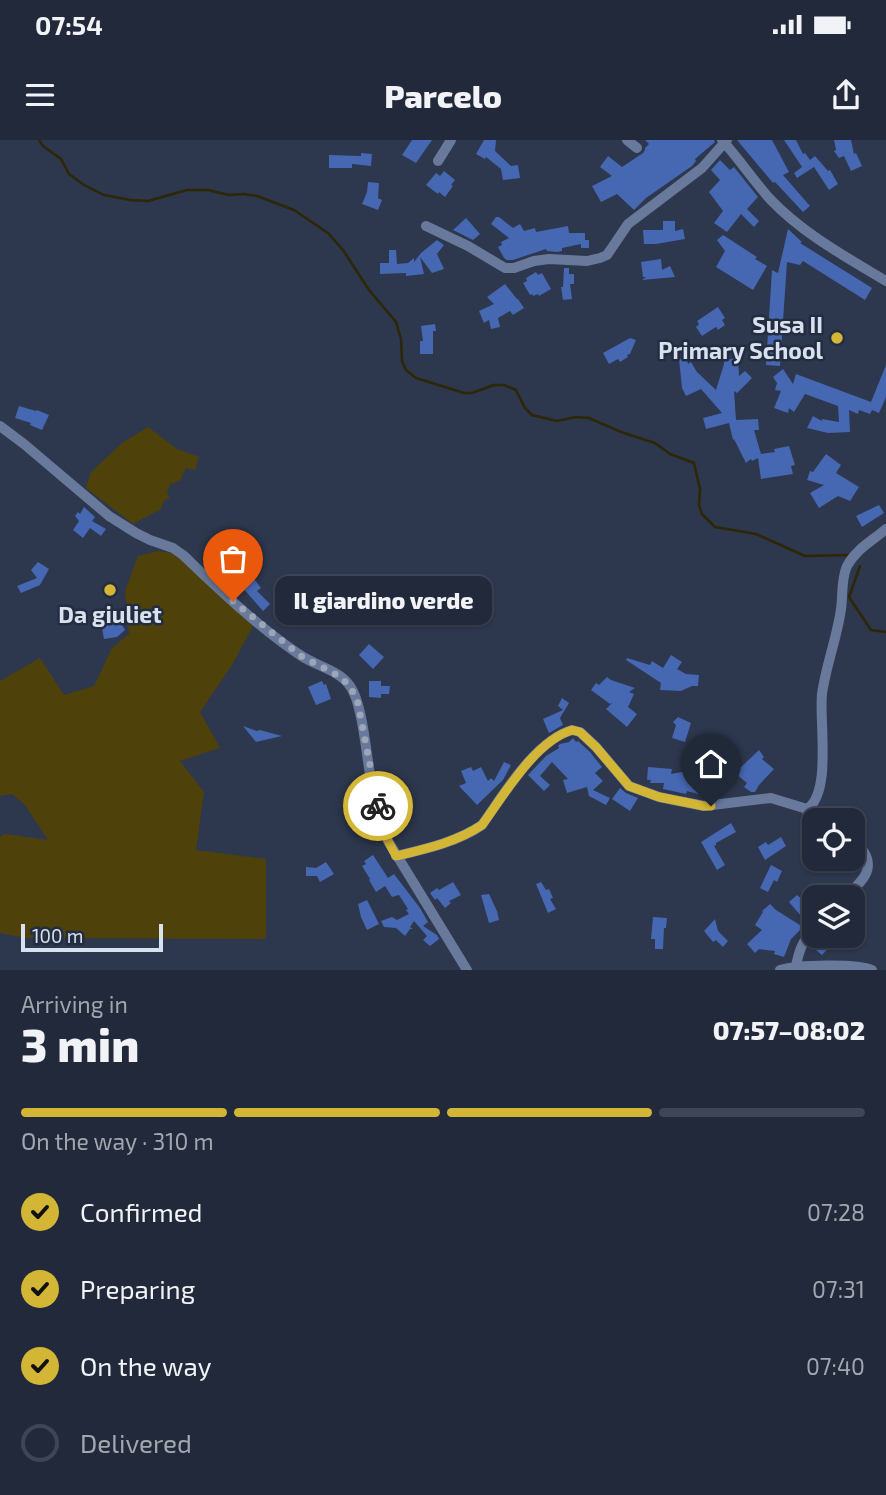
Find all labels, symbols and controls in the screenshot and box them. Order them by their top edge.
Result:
text: 07:54 [35,9,103,40]
icon: menu [21,76,59,114]
text: Parcelo [384,76,502,114]
icon: share [827,76,865,114]
place label: Susa II Primary School [658,310,823,364]
marker: Susa II Primary School [829,330,845,346]
pin [203,529,263,601]
icon: bag [214,540,252,578]
callout: Il giardino verde [275,576,492,626]
marker: Da giuliet [102,582,118,598]
text: Il giardino verde [293,586,474,614]
place label: Da giuliet [58,600,162,628]
pin [681,734,741,806]
icon: home [692,745,730,783]
courier [343,771,413,841]
icon: bike [359,787,397,825]
map controls [802,808,865,948]
button: locate [802,808,865,871]
button: layers [802,885,865,948]
scale bar [21,921,163,953]
text: 100 m [32,924,83,947]
text: Arriving in [21,990,128,1018]
text: 07:57–08:02 [713,1014,865,1045]
text: 3 min [21,1016,139,1071]
text: On the way · 310 m [21,1127,214,1155]
icon: check [21,1193,59,1231]
text: Confirmed [80,1196,203,1227]
text: 07:28 [807,1198,865,1226]
icon: check [21,1270,59,1308]
text: Preparing [80,1273,195,1304]
text: 07:31 [812,1275,865,1303]
icon: check [21,1347,59,1385]
text: On the way [80,1350,211,1381]
text: 07:40 [806,1352,865,1380]
text: Delivered [80,1427,192,1458]

